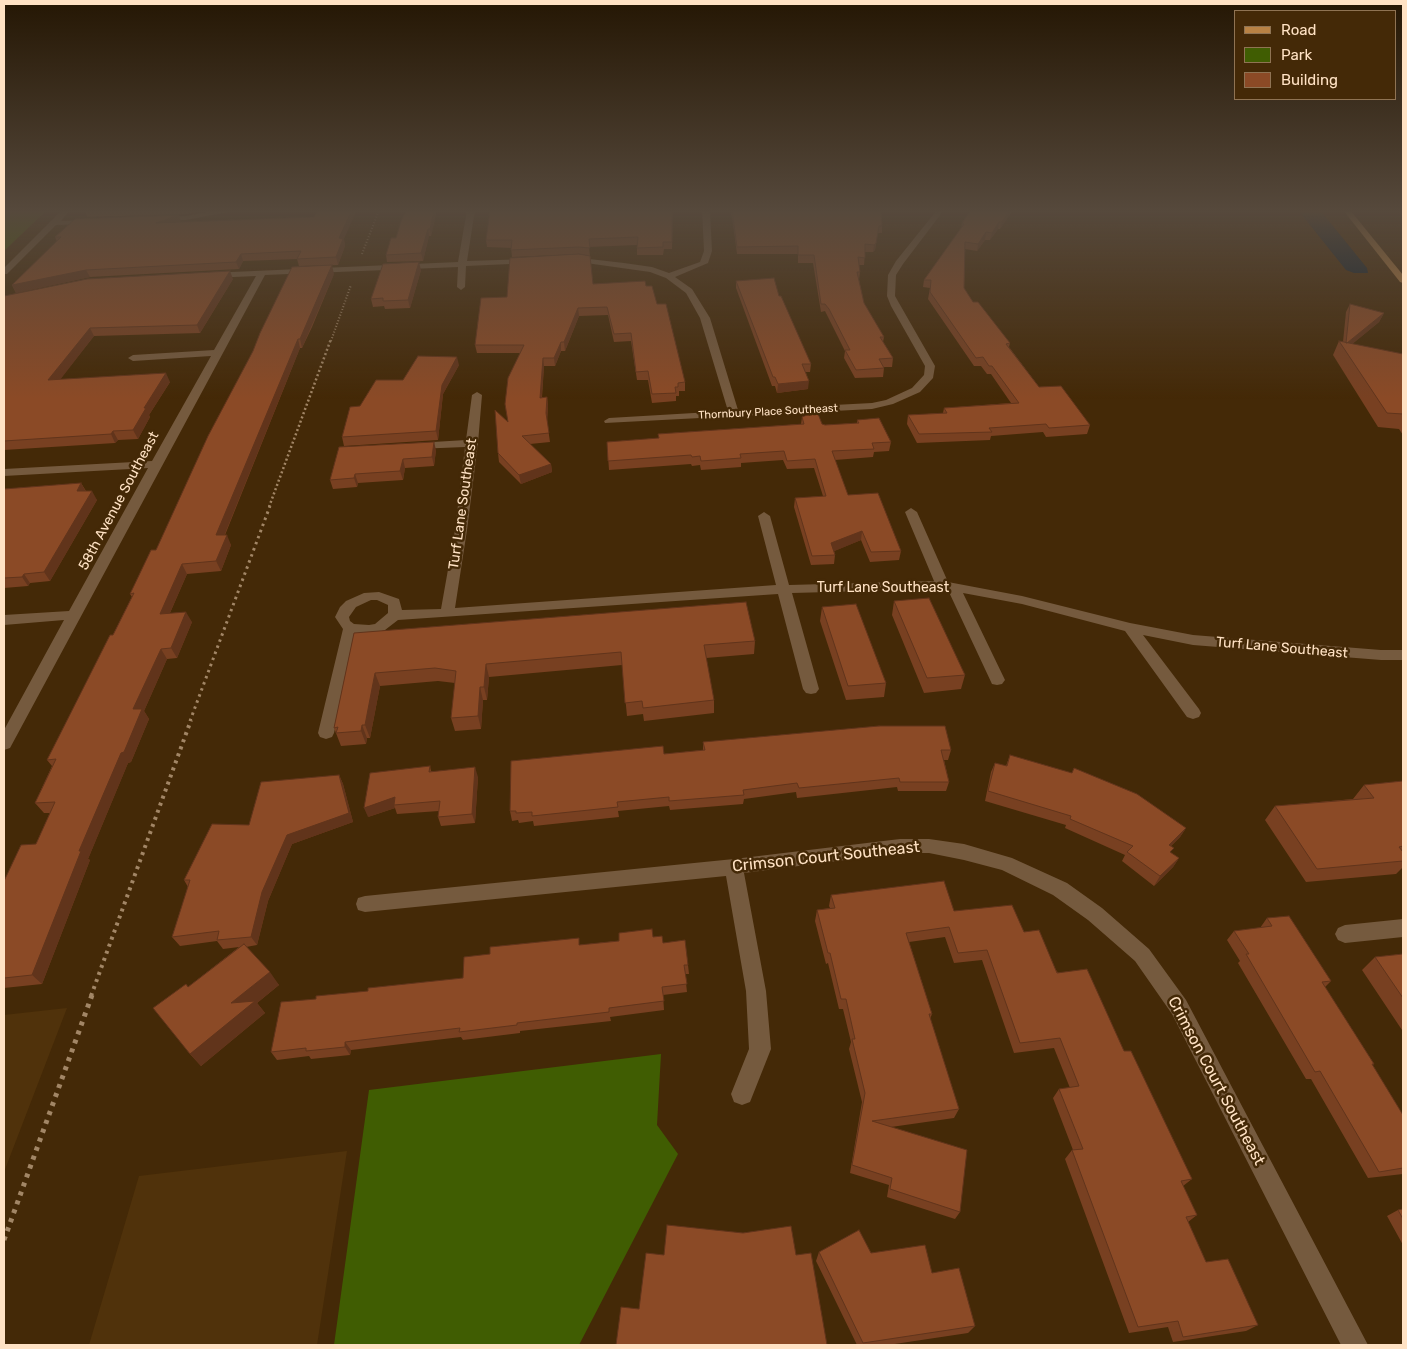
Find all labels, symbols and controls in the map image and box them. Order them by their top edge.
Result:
legend [1234,10,1397,100]
text: Road [1281,21,1317,39]
text: Park [1281,46,1312,64]
text: Building [1281,71,1338,89]
street label: Thornbury Place Southeast [698,402,838,422]
street label: 58th Avenue Southeast [75,429,163,573]
street label: Turf Lane Southeast [445,437,481,571]
street label: Turf Lane Southeast [817,580,949,596]
street label: Turf Lane Southeast [1215,634,1349,662]
street label: Crimson Court Southeast [731,838,921,876]
street label: Crimson Court Southeast [1163,993,1269,1169]

